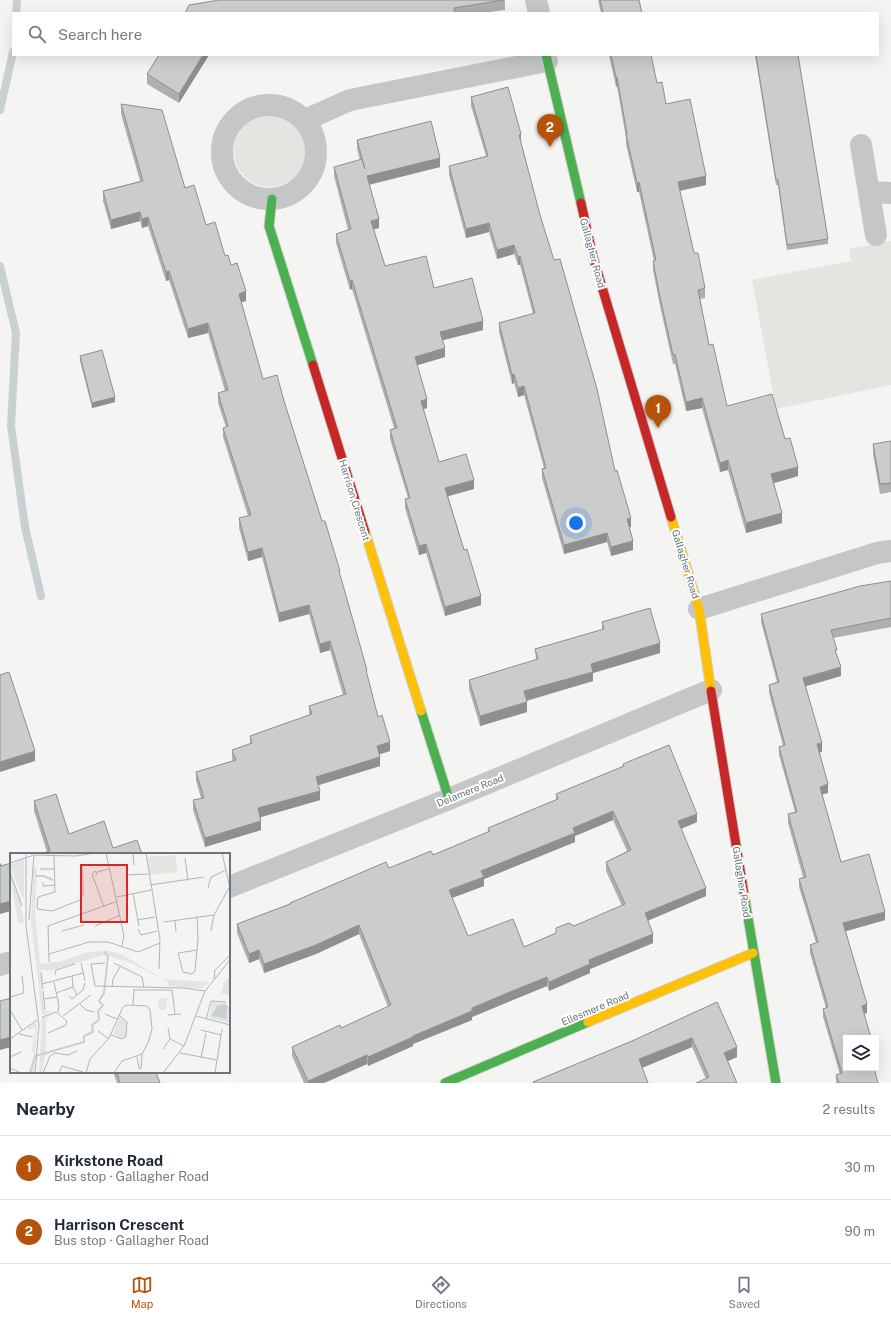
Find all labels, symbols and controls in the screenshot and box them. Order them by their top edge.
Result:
search box [12,12,879,56]
icon: search [26,23,48,45]
text: Search here [58,26,142,43]
pin: 2 [537,114,563,147]
street label: Gallagher Road [578,217,608,289]
pin: 1 [645,395,671,428]
street label: Harrison Crescent [337,458,373,542]
your location [566,513,586,533]
street label: Gallagher Road [670,528,702,600]
street label: Delamere Road [435,771,505,809]
street label: Gallagher Road [730,846,754,918]
inset map [10,853,230,1073]
street label: Ellesmere Road [559,988,631,1028]
map controls [843,1035,879,1071]
button: layers [843,1035,879,1071]
text: Nearby [16,1099,75,1119]
text: 2 results [823,1102,875,1117]
text: Kirkstone Road [54,1152,163,1169]
text: 1 [26,1160,32,1175]
text: 30 m [845,1160,875,1175]
text: Bus stop · Gallagher Road [54,1169,209,1184]
text: Harrison Crescent [54,1216,184,1233]
text: 2 [25,1224,33,1239]
text: 90 m [845,1224,875,1239]
text: Bus stop · Gallagher Road [54,1233,209,1248]
tab: Map [131,1274,153,1310]
tab: Directions [415,1274,467,1310]
tab: Saved [729,1274,760,1310]

